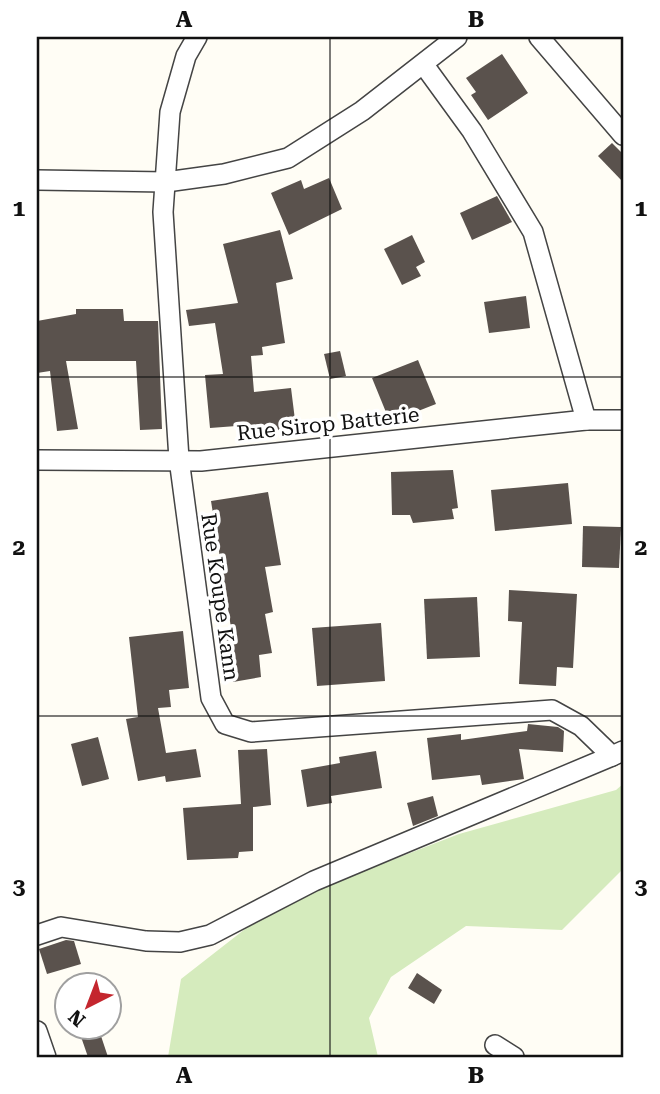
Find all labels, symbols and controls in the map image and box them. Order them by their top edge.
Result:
text: A [176,6,193,33]
text: B [468,6,484,33]
text: 1 [13,195,26,222]
text: 1 [635,195,648,222]
street label: Rue Sirop Batterie [236,402,420,446]
street label: Rue Koupe Kann [196,512,244,683]
text: 2 [13,534,25,561]
text: 2 [635,534,647,561]
text: 3 [13,873,26,900]
text: 3 [635,873,648,900]
north arrow [52,972,122,1042]
text: N [64,1005,90,1032]
text: A [176,1062,193,1089]
text: B [468,1062,484,1089]

